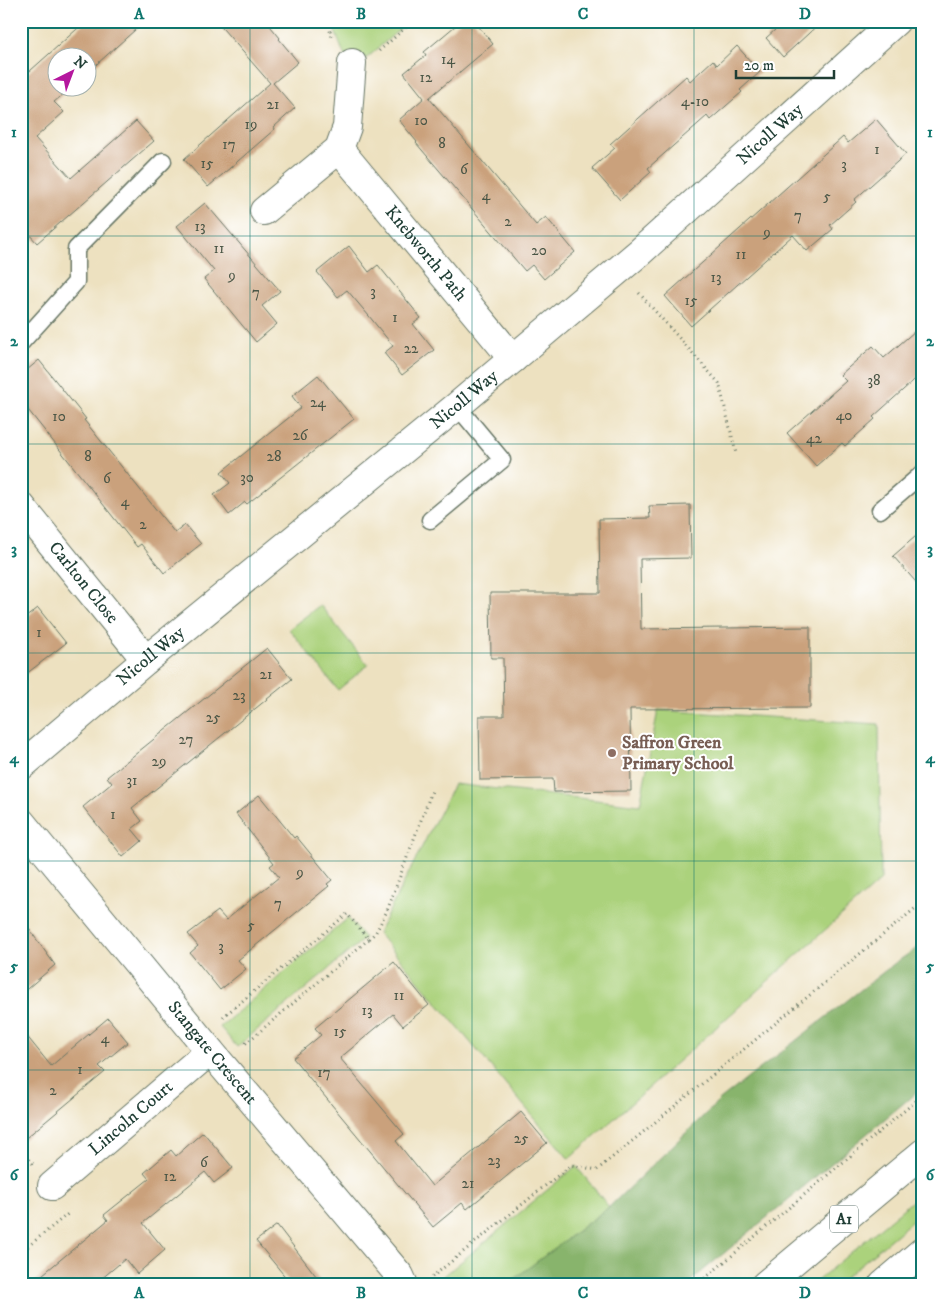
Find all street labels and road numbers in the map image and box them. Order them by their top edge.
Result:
street label: Nicoll Way [733,99,808,170]
street label: Knebworth Path [380,202,472,306]
street label: Nicoll Way [426,365,503,434]
street label: Carlton Close [44,538,123,628]
street label: Nicoll Way [112,622,190,691]
street label: Stangate Crescent [163,997,262,1110]
street label: Lincoln Court [84,1076,178,1161]
road number: A1 [830,1206,858,1232]

